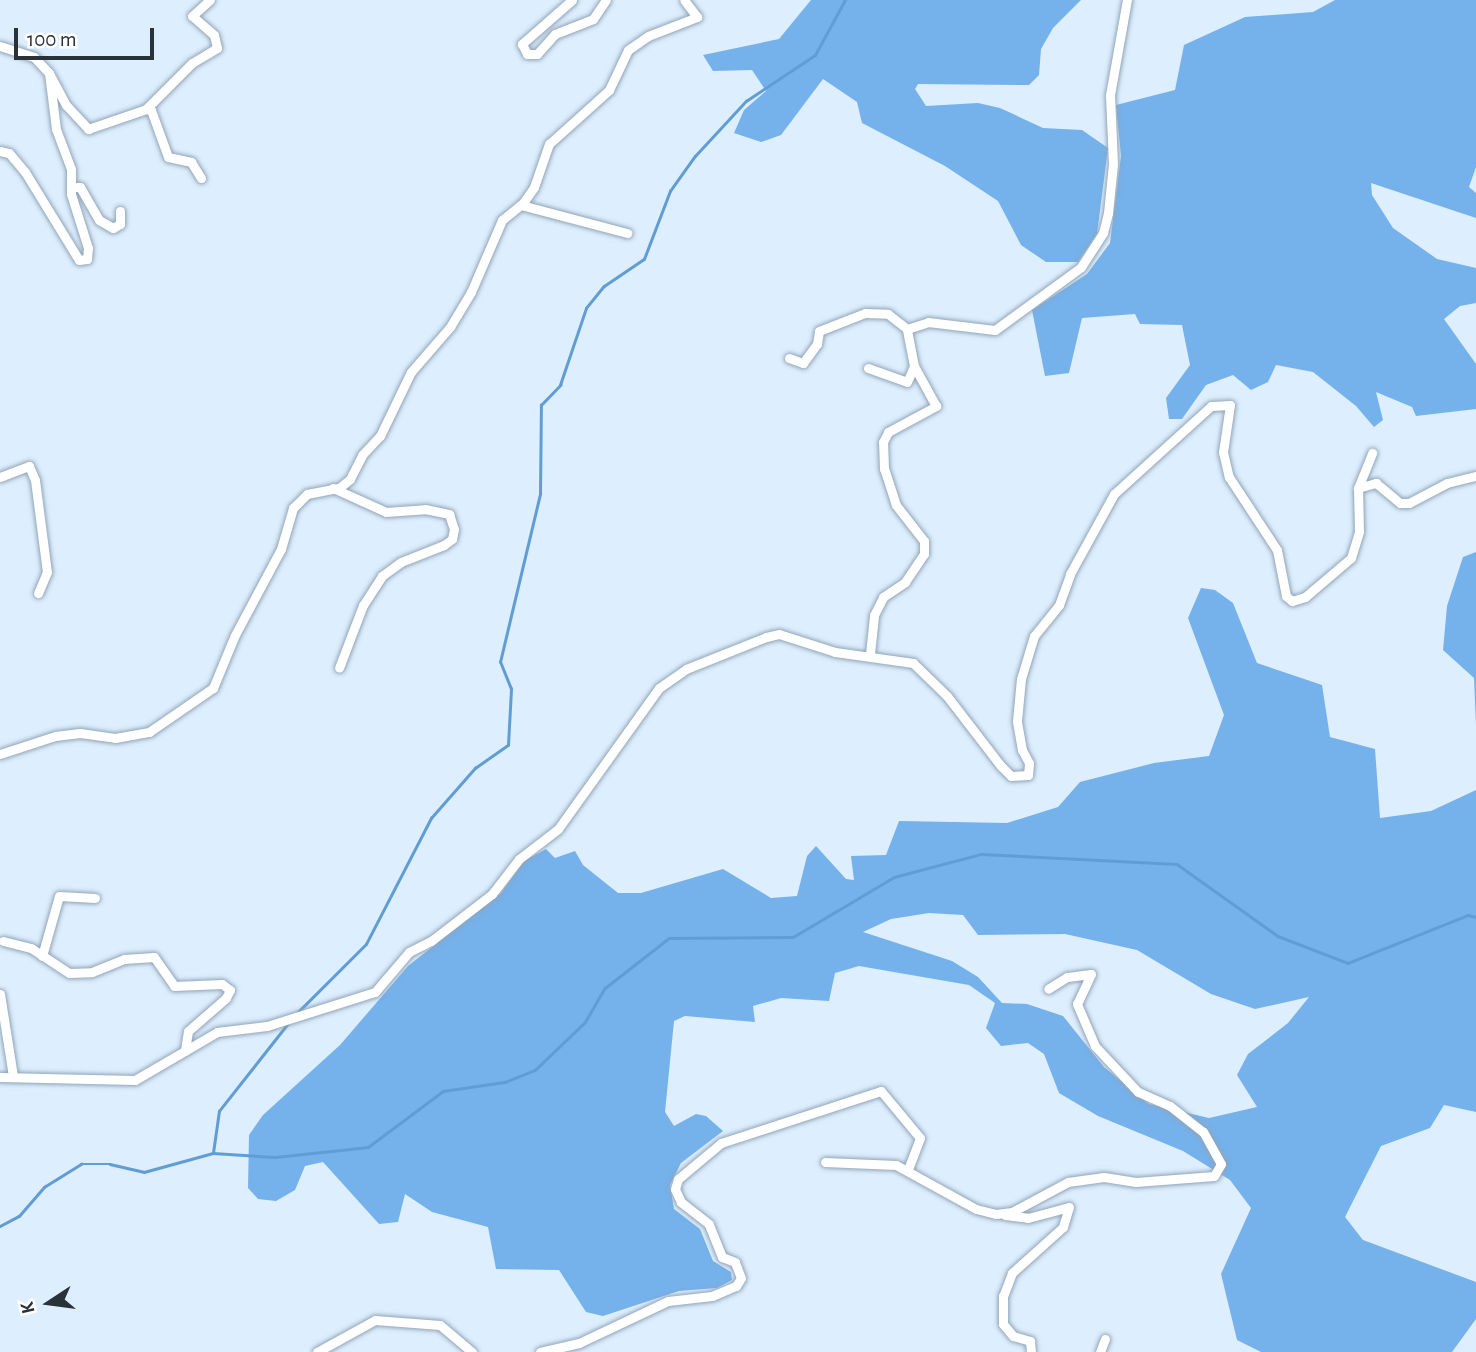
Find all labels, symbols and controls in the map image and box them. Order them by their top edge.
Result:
scale bar [18,14,158,58]
text: 100 m [27,29,77,50]
north arrow [14,1268,84,1338]
text: K [18,1300,39,1315]

